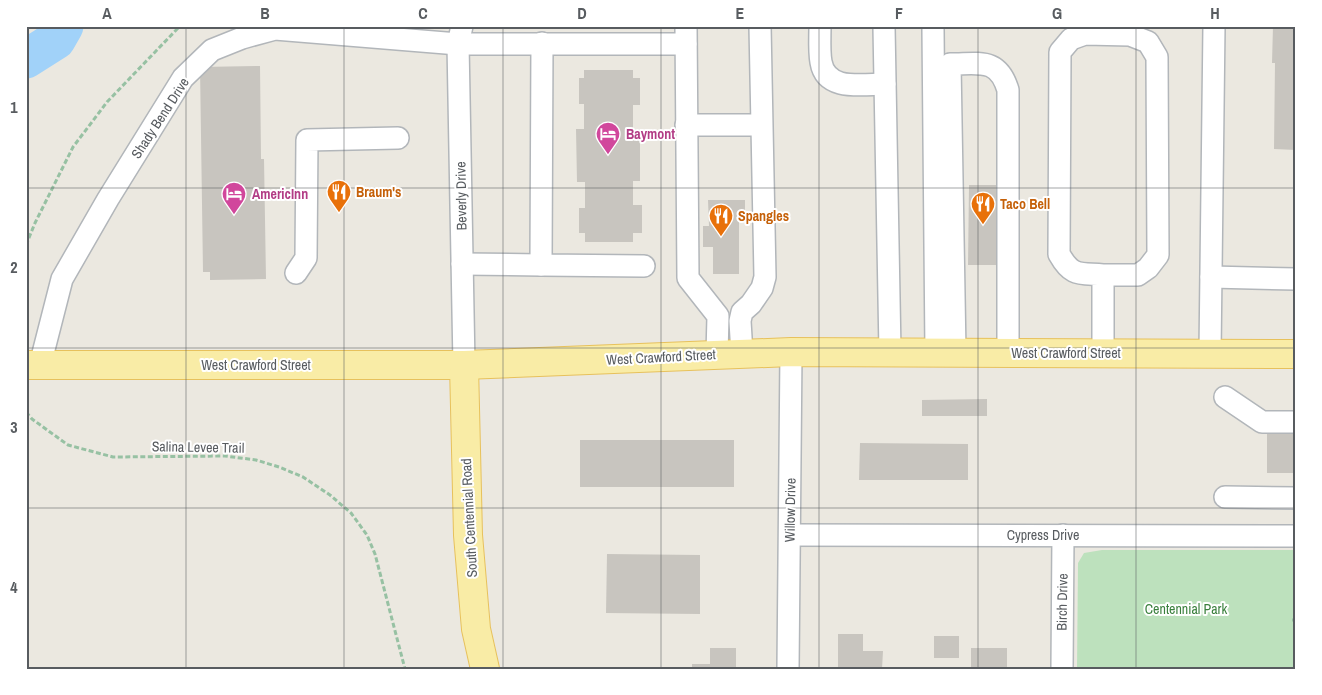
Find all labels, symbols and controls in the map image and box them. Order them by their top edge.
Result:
text: A [102,2,112,24]
text: B [260,2,270,24]
text: C [418,2,428,24]
text: D [577,2,587,24]
text: E [736,2,745,24]
text: F [895,2,903,24]
text: G [1052,2,1062,24]
text: H [1210,2,1220,24]
street label: Shady Bend Drive [127,74,193,162]
text: 1 [10,96,18,118]
hotel icon: Baymont [595,121,621,155]
place label: Baymont [626,125,675,143]
street label: Beverly Drive [451,161,471,231]
restaurant icon: Braum's [326,179,352,213]
hotel icon: AmericInn [221,181,247,215]
place label: Braum's [356,183,401,201]
place label: AmericInn [252,185,308,203]
restaurant icon: Taco Bell [970,191,996,225]
place label: Taco Bell [1000,195,1050,213]
restaurant icon: Spangles [708,203,734,237]
place label: Spangles [738,207,789,225]
text: 2 [10,256,18,278]
street label: West Crawford Street [1011,344,1121,362]
street label: West Crawford Street [606,345,716,369]
street label: West Crawford Street [201,356,311,374]
text: 3 [10,416,18,438]
street label: Salina Levee Trail [152,437,244,457]
street label: South Centennial Road [457,458,481,578]
street label: Willow Drive [780,478,800,542]
street label: Cypress Drive [1007,526,1079,544]
street label: Birch Drive [1053,573,1071,631]
text: 4 [10,576,18,598]
park label: Centennial Park [1145,600,1227,618]

